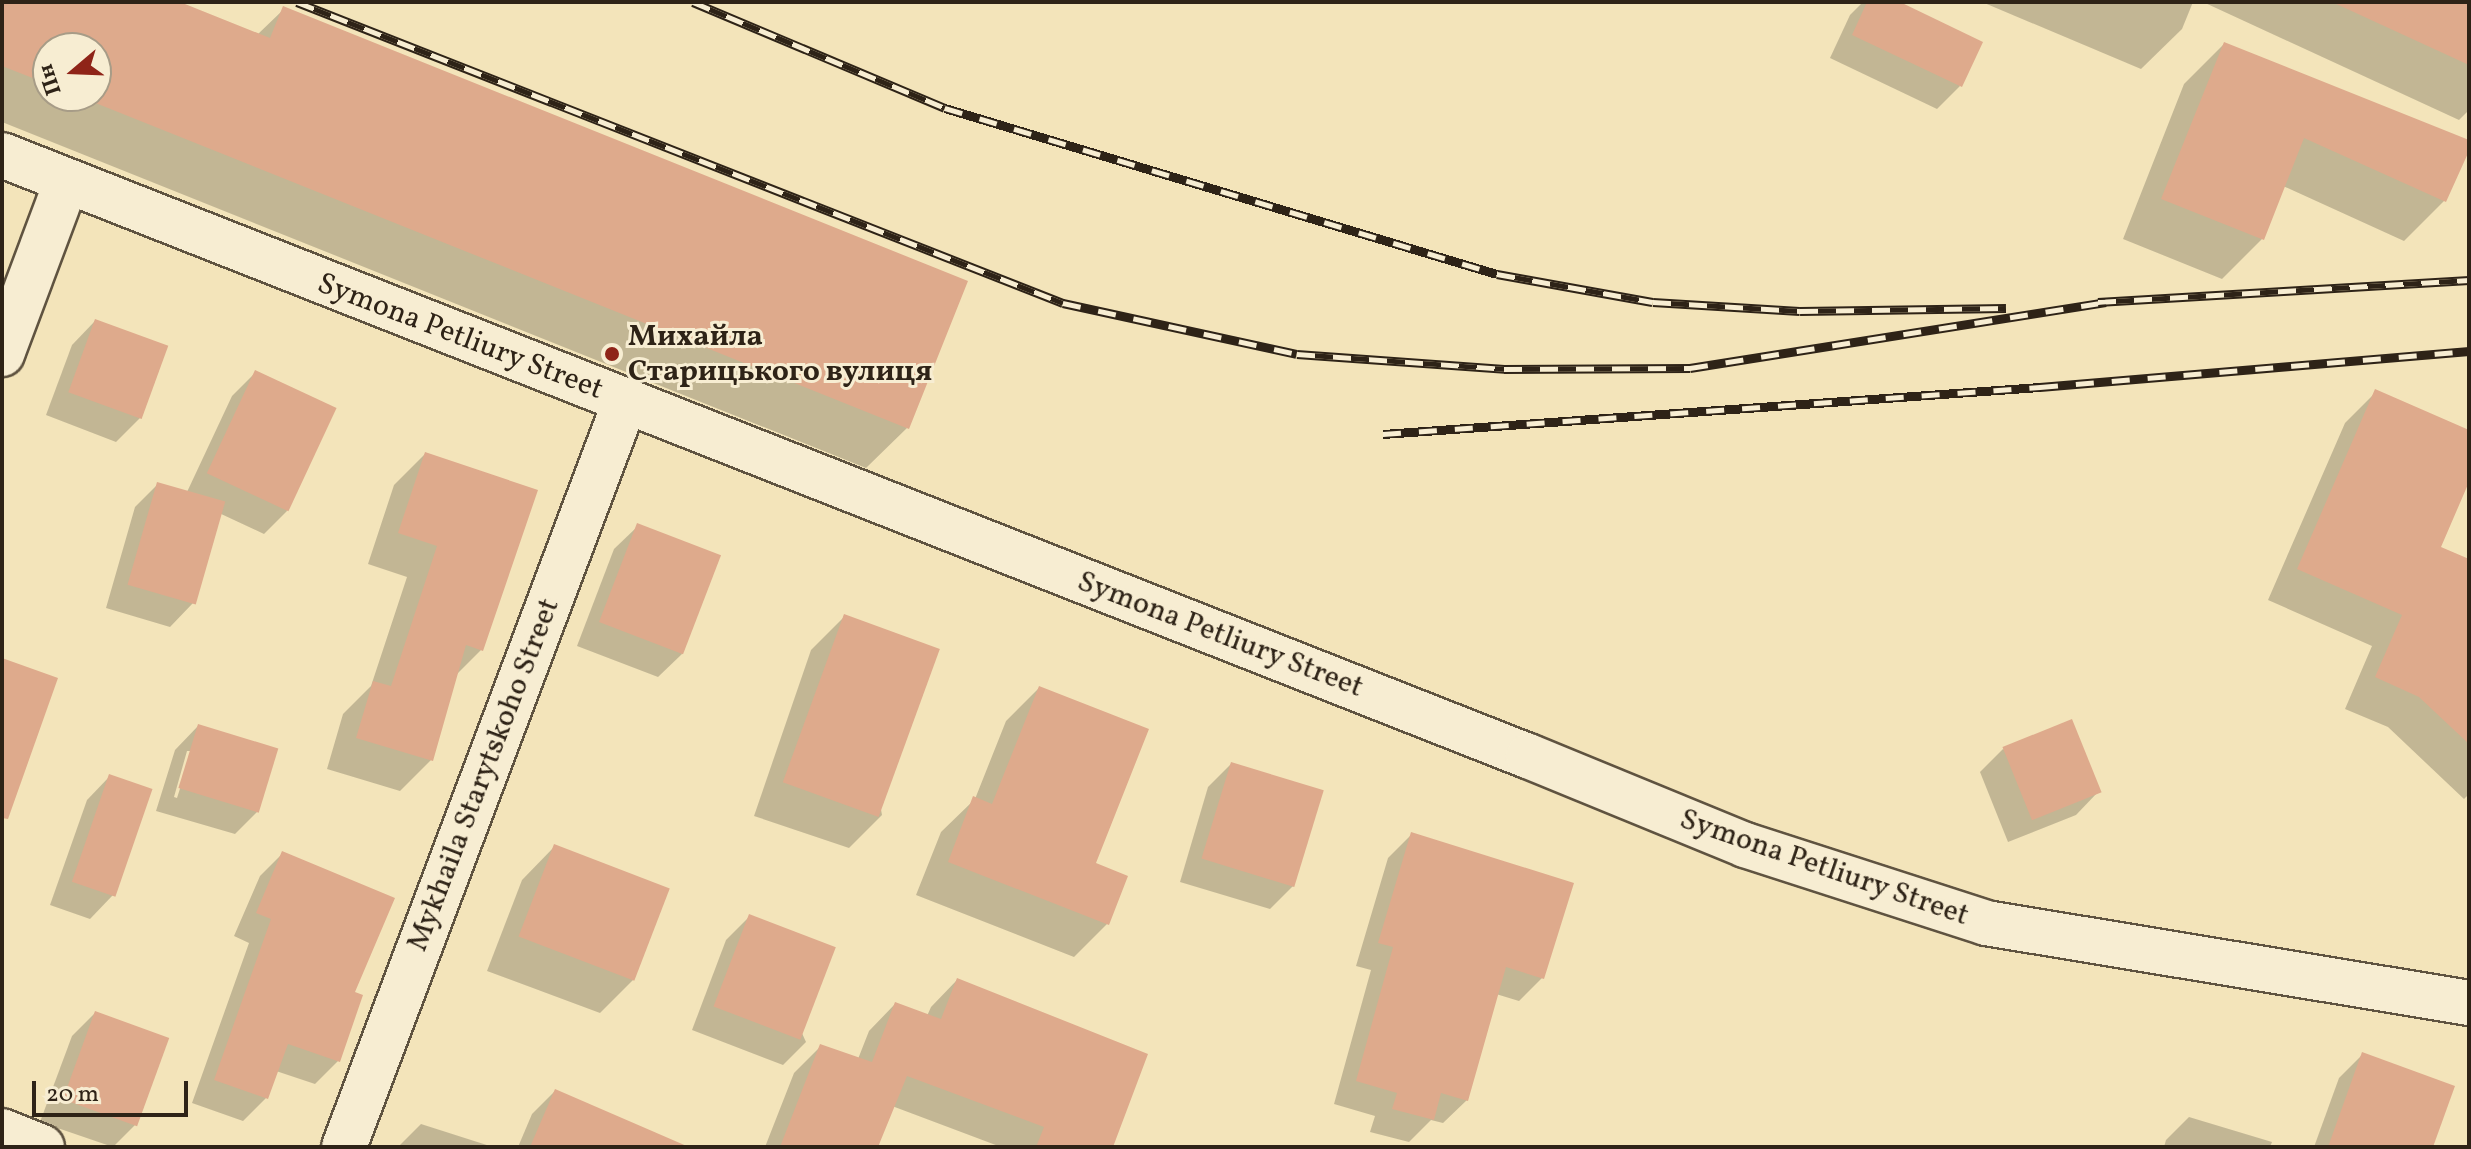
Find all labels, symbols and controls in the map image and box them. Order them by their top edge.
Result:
north arrow [32,32,112,112]
text: Пн [31,60,70,99]
street label: Symona Petliury Street [312,266,608,408]
place label: Михайла Старицького вулиця [628,319,932,390]
marker: Михайла Старицького вулиця [603,345,621,363]
street label: Symona Petliury Street [1072,564,1368,706]
street label: Mykhaila Starytskoho Street [400,594,568,956]
street label: Symona Petliury Street [1674,801,1974,935]
scale bar [36,1065,192,1115]
text: 20 m [46,1078,99,1112]

